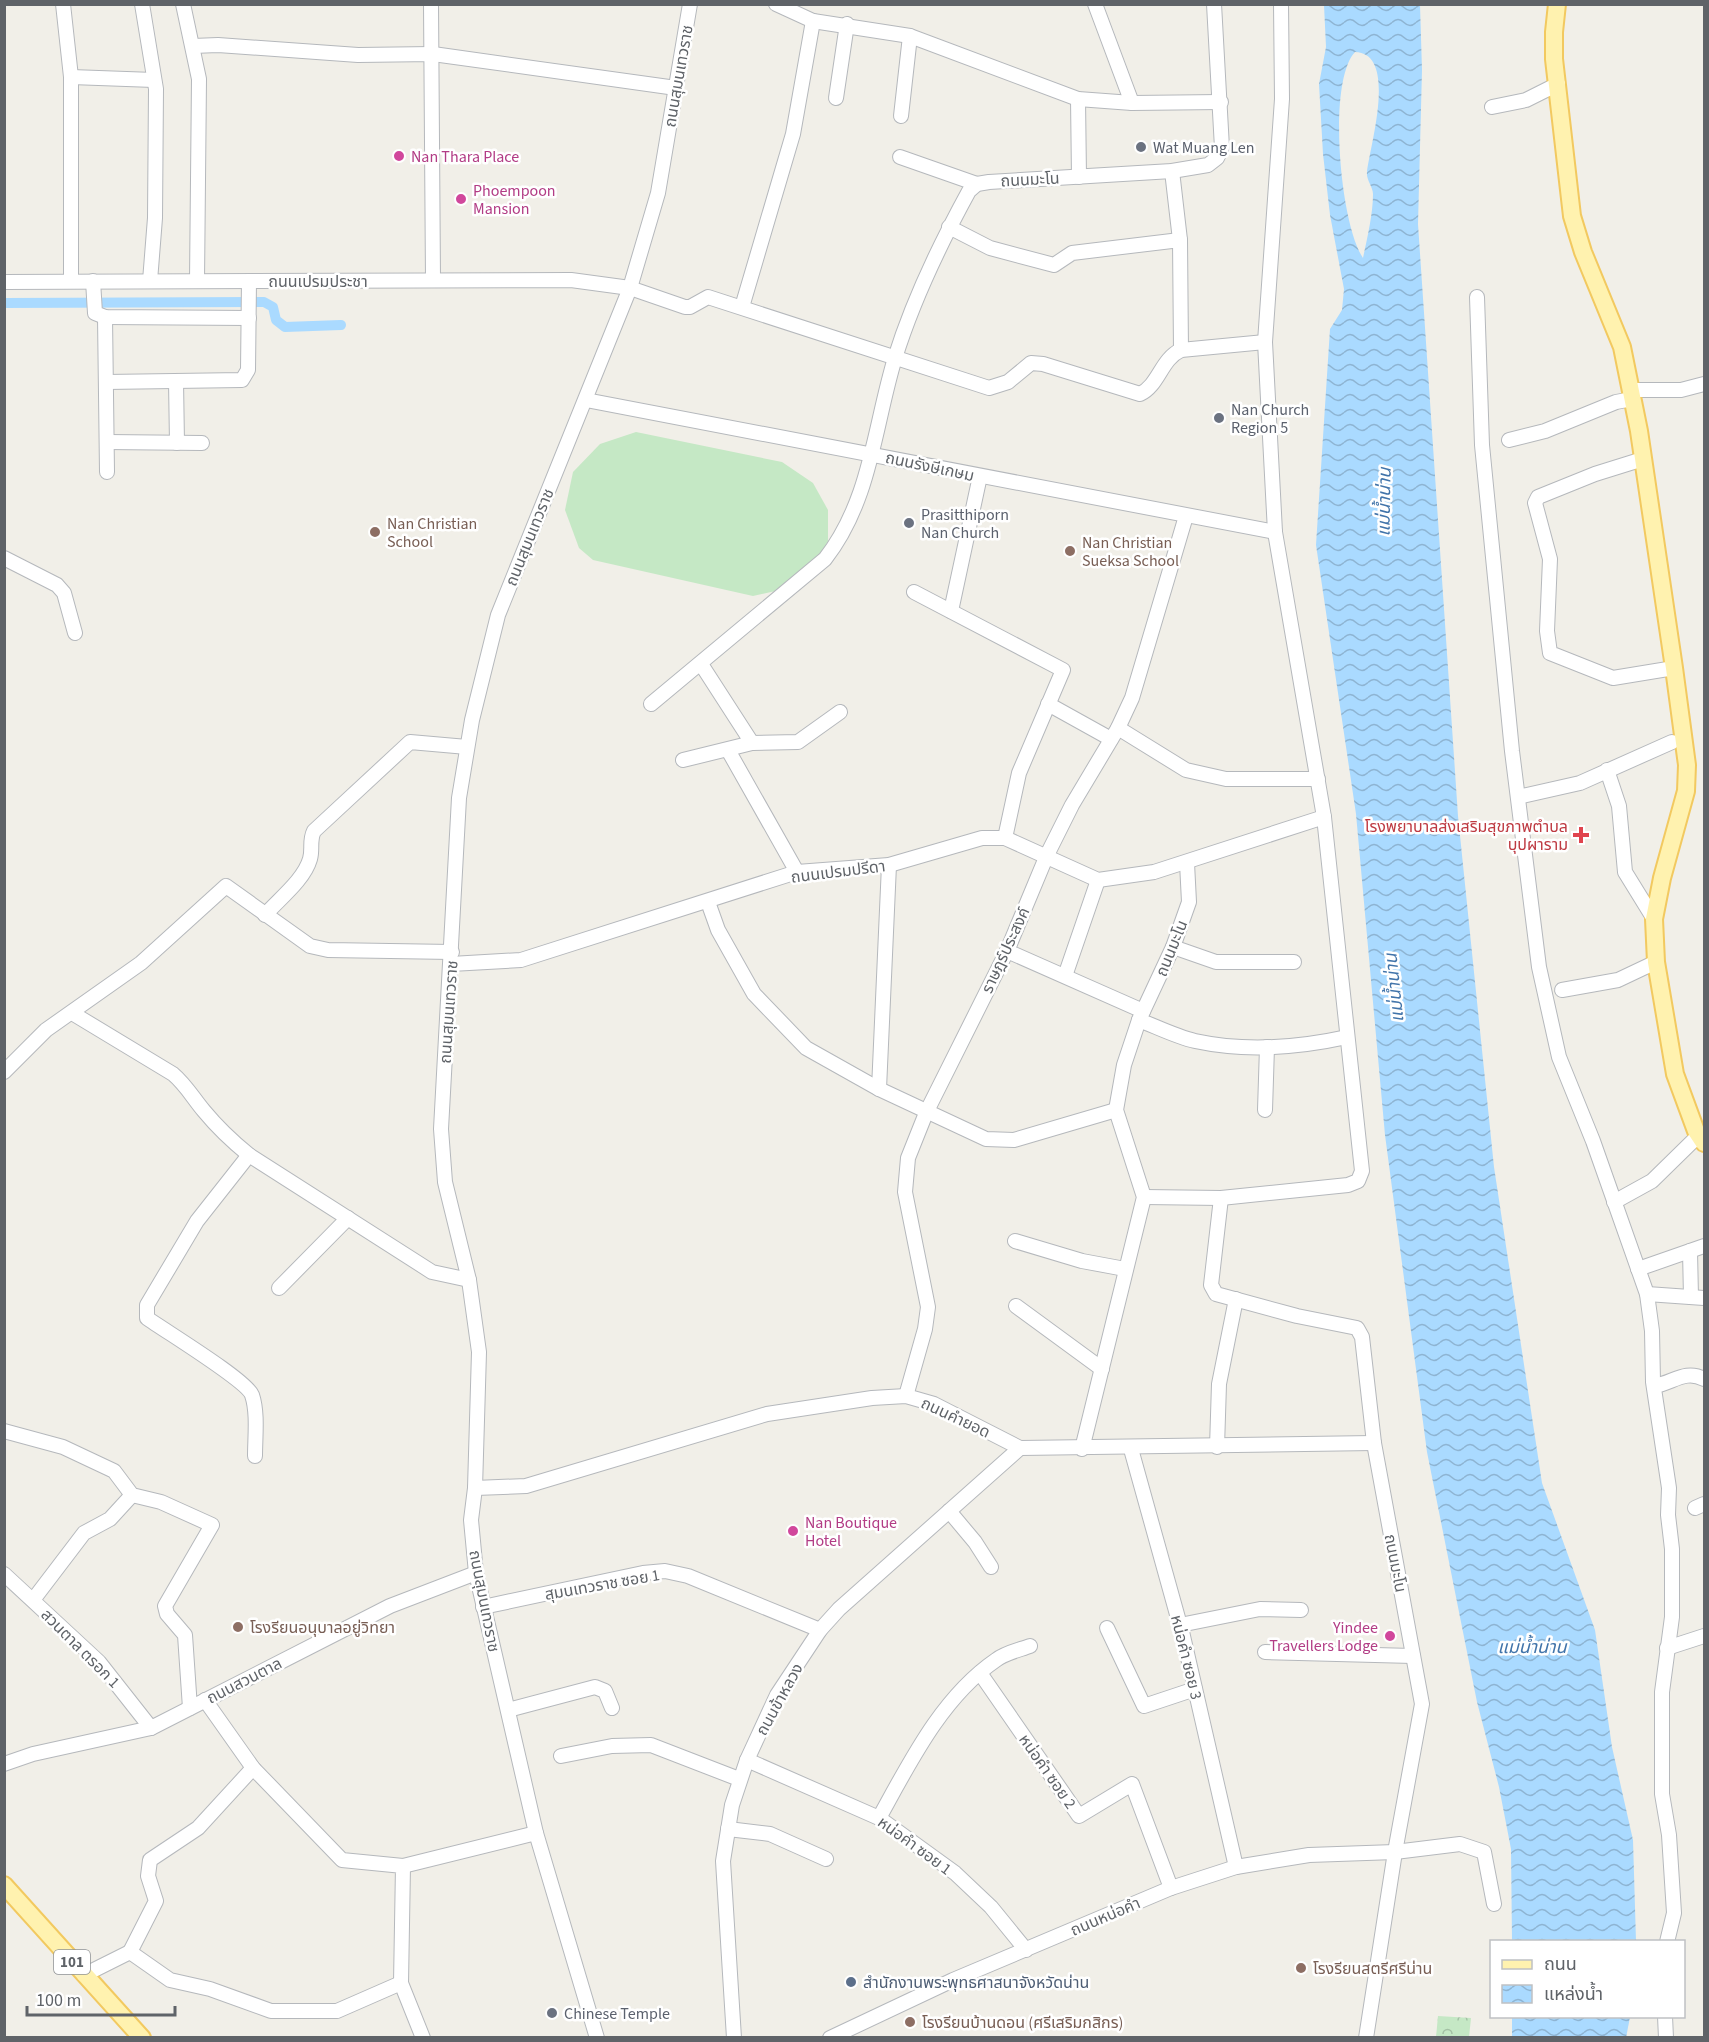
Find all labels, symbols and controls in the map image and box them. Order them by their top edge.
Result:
street label: ถนนสุมนเทวราช [659,23,699,129]
place label: Wat Muang Len [1153,137,1254,159]
marker: Wat Muang Len [1134,140,1148,154]
place label: Nan Thara Place [411,146,519,168]
marker: Nan Thara Place [392,149,406,163]
street label: ถนนมะโน [1000,167,1060,193]
place label: Phoempoon Mansion [473,180,556,220]
marker: Phoempoon Mansion [454,192,468,206]
street label: ถนนเปรมประชา [268,271,368,293]
place label: Nan Church Region 5 [1231,399,1309,439]
marker: Nan Church Region 5 [1212,411,1226,425]
street label: ถนนรังษีเกษม [883,447,976,487]
water label: แม่น้ำน่าน [1370,466,1398,537]
street label: ถนนสุมนเทวราช [500,485,560,589]
place label: Prasitthiporn Nan Church [921,504,1009,544]
place label: Nan Christian School [387,513,477,553]
marker: Prasitthiporn Nan Church [902,516,916,530]
marker: Nan Christian School [368,525,382,539]
place label: Nan Christian Sueksa School [1082,532,1179,572]
marker: Nan Christian Sueksa School [1063,544,1077,558]
place label: โรงพยาบาลส่งเสริมสุขภาพตำบล บุปผาราม [1365,816,1568,856]
marker: โรงพยาบาลส่งเสริมสุขภาพตำบล บุปผาราม [1572,826,1590,844]
street label: ถนนเปรมปรีดา [790,855,887,889]
street label: ราษฎร์ประสงค์ [976,904,1035,997]
street label: ถนนมะโน [1151,917,1193,980]
water label: แม่น้ำน่าน [1377,951,1411,1024]
street label: ถนนสุมนเทวราช [434,960,464,1064]
street label: ถนนคำยอด [917,1392,994,1444]
place label: Nan Boutique Hotel [805,1512,897,1552]
marker: Nan Boutique Hotel [786,1524,800,1538]
street label: ถนนมะโน [1379,1532,1411,1594]
street label: ถนนสุมนเทวราช [463,1548,505,1654]
street label: สุมนเทวราช ซอย 1 [543,1564,661,1606]
street label: สวนตาล ตรอก 1 [36,1604,125,1693]
street label: หน่อคำ ซอย 3 [1165,1613,1207,1702]
place label: โรงรียนอนุบาลอยู่วิทยา [250,1617,395,1639]
place label: Yindee Travellers Lodge [1269,1617,1378,1657]
marker: โรงรียนอนุบาลอยู่วิทยา [231,1620,245,1634]
marker: Yindee Travellers Lodge [1383,1629,1397,1643]
water label: แม่น้ำน่าน [1498,1634,1567,1660]
street label: ถนนสวนตาล [203,1653,286,1709]
street label: ถนนข้าหลวง [751,1659,809,1740]
street label: หน่อคำ ซอย 2 [1013,1730,1081,1813]
street label: หน่อคำ ซอย 1 [873,1811,956,1880]
street label: ถนนหน่อคำ [1067,1892,1144,1941]
legend [1490,1940,1685,2018]
road number: 101 [54,1950,90,1974]
text: ถนน [1544,1952,1577,1977]
place label: โรงรียนสตรีศรีน่าน [1313,1958,1432,1980]
marker: โรงรียนสตรีศรีน่าน [1294,1961,1308,1975]
place label: สำนักงานพระพุทธศาสนาจังหวัดน่าน [863,1972,1089,1994]
marker: สำนักงานพระพุทธศาสนาจังหวัดน่าน [844,1975,858,1989]
scale bar [27,1979,176,2017]
text: แหล่งน้ำ [1544,1981,1603,2007]
text: 100 m [36,1988,81,2013]
place label: Chinese Temple [564,2003,670,2025]
marker: Chinese Temple [545,2006,559,2020]
place label: โรงรียนบ้านดอน (ศรีเสริมกสิกร) [922,2012,1123,2034]
marker: โรงรียนบ้านดอน (ศรีเสริมกสิกร) [903,2015,917,2029]

